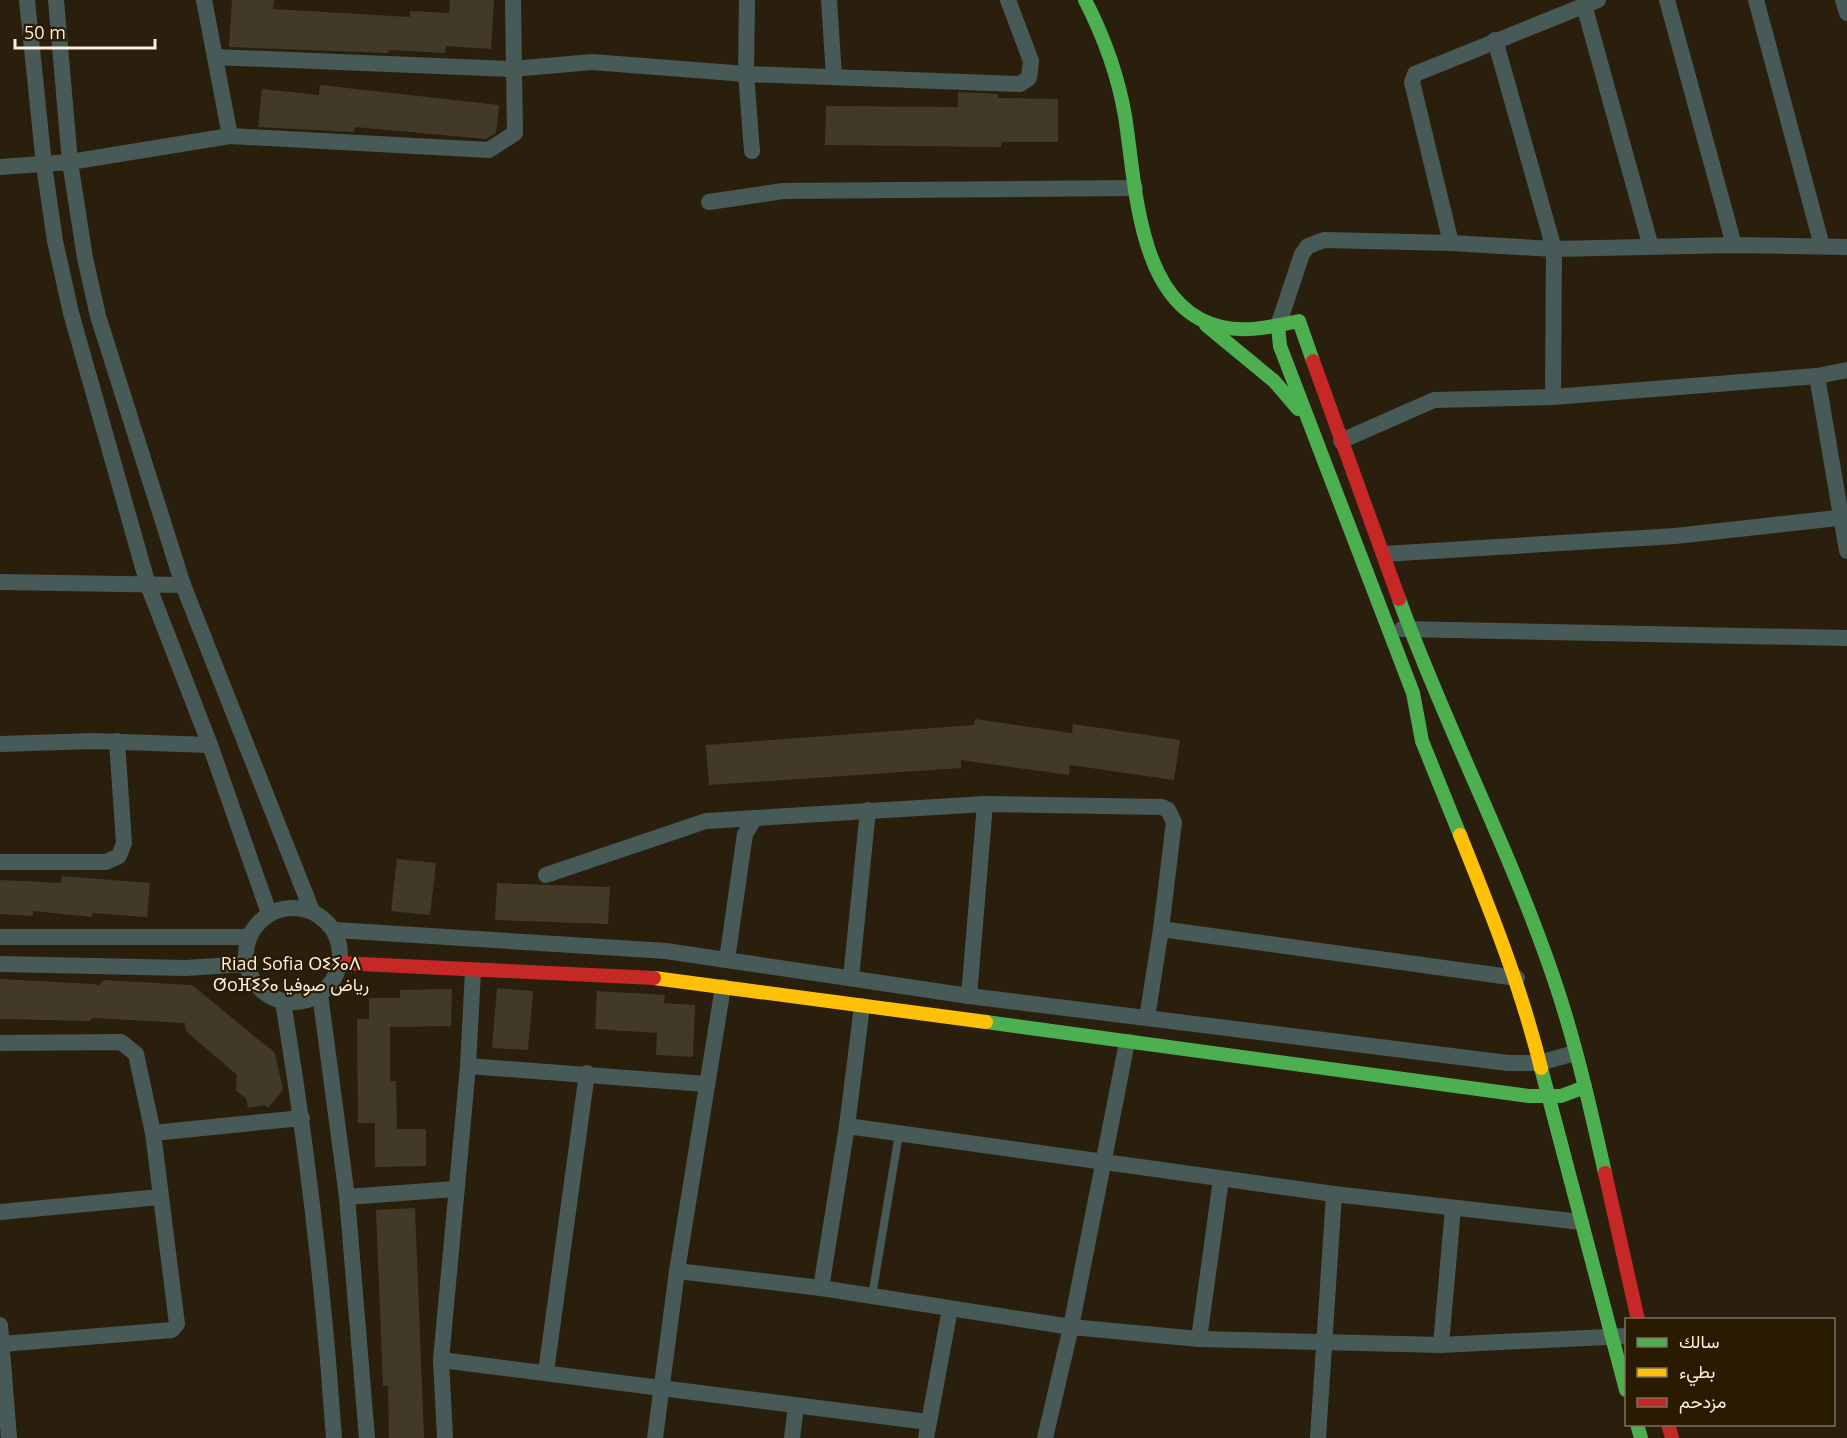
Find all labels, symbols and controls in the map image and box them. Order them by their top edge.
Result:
scale bar [15,12,154,50]
text: 50 m [24,20,66,44]
district label: Riad Sofia ⵔⵉⵢⴰⴷ ⵚoⴼⵉⵢⴰ رياض صوفيا [213,951,369,996]
legend [1625,1318,1835,1426]
text: سالك [1679,1329,1719,1353]
text: بطيء [1679,1359,1715,1387]
text: مزدحم [1679,1389,1726,1414]

